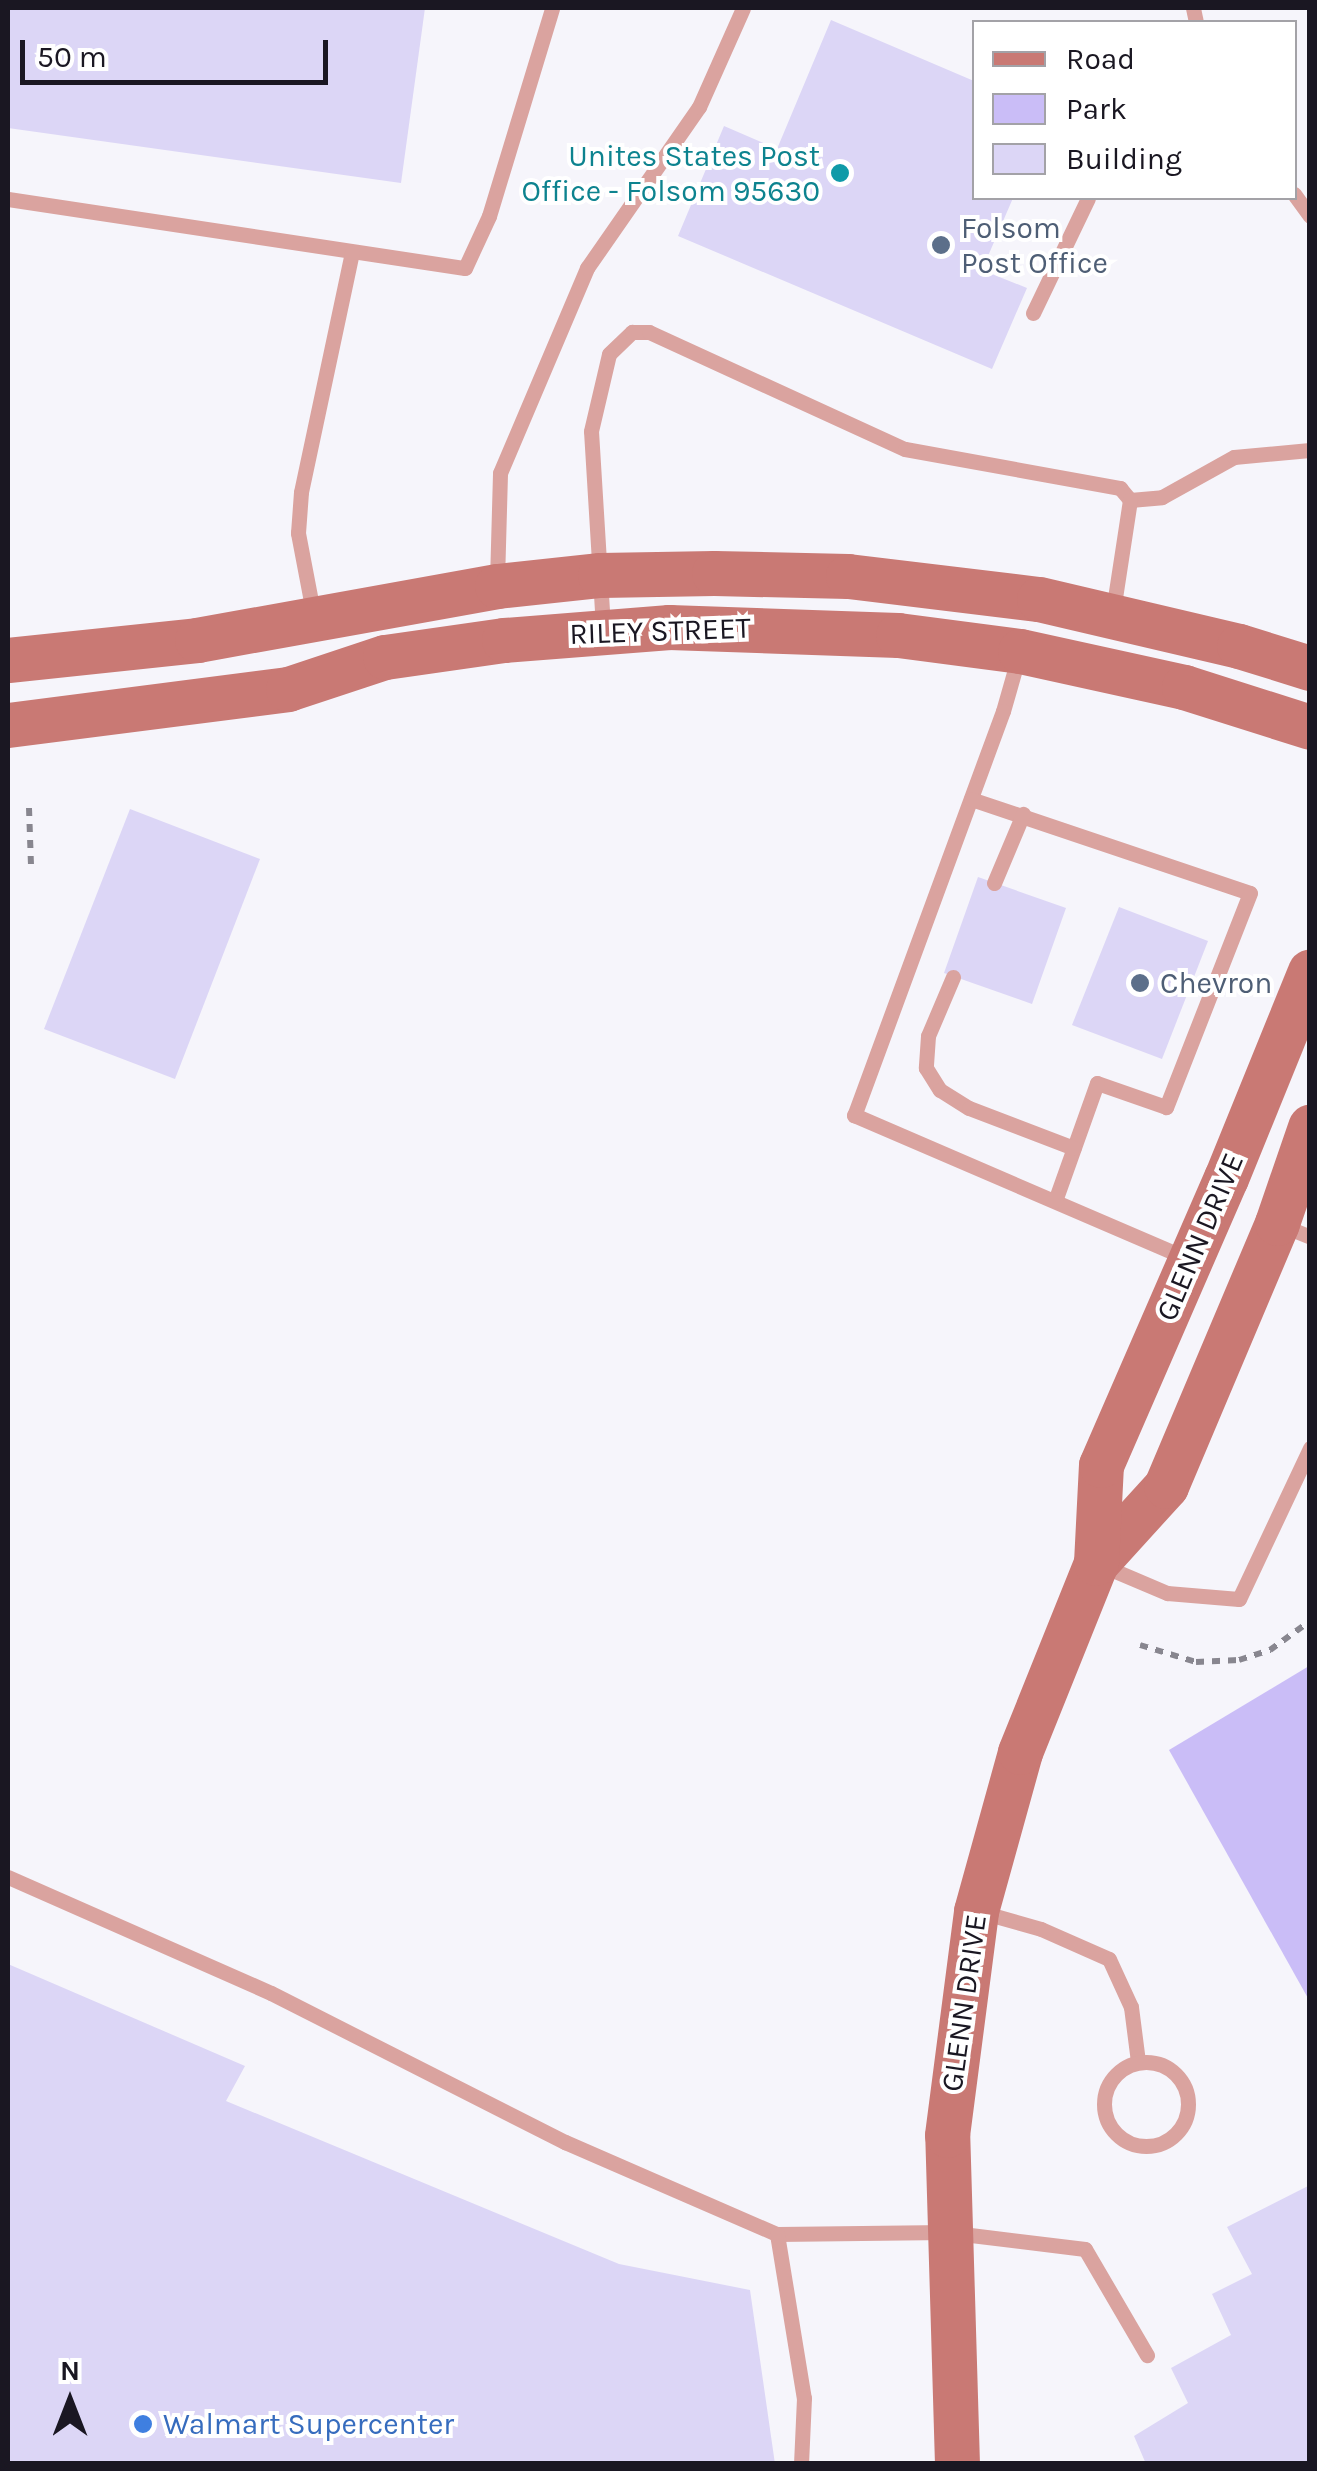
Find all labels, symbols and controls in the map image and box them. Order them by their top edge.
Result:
scale bar [25,20,332,82]
legend [972,20,1297,200]
text: 50 m [37,39,107,75]
text: Road [1066,41,1135,77]
text: Park [1066,91,1127,127]
place label: Unites States Post Office - Folsom 95630 [522,138,820,208]
text: Building [1066,141,1182,177]
marker: Unites States Post Office - Folsom 95630 [829,162,851,184]
place label: Folsom Post Office [961,210,1108,280]
marker: Folsom Post Office [930,234,952,256]
street label: RILEY STREET [569,610,751,652]
place label: Chevron [1160,965,1272,1001]
marker: Chevron [1129,972,1151,994]
street label: GLENN DRIVE [1149,1148,1251,1326]
street label: GLENN DRIVE [934,1912,994,2094]
north arrow [20,2351,120,2451]
text: N [60,2354,80,2387]
place label: Walmart Supercenter [163,2406,454,2442]
marker: Walmart Supercenter [132,2413,154,2435]

